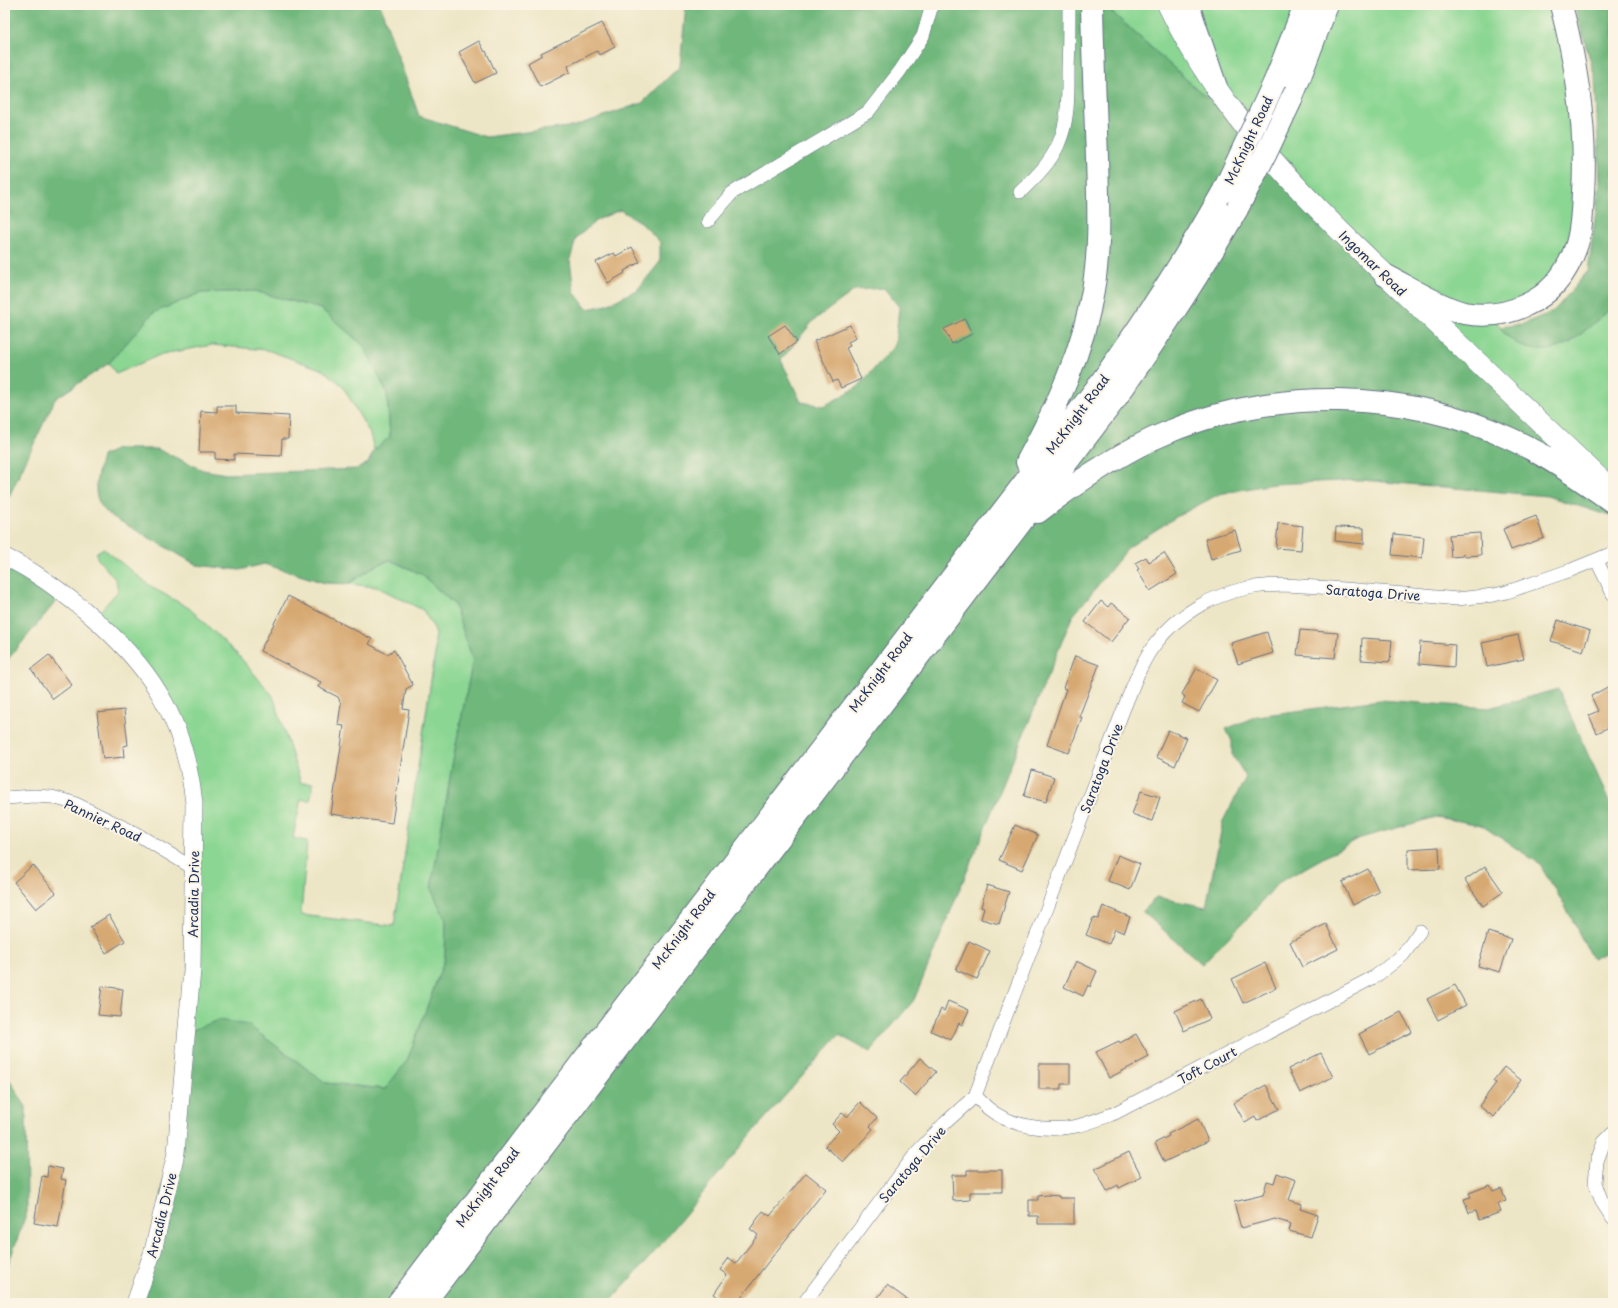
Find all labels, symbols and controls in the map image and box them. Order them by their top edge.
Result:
street label: McKnight Road [1219,92,1277,187]
street label: Ingomar Road [1335,226,1411,300]
street label: McKnight Road [1041,370,1114,458]
street label: Saratoga Drive [1325,579,1421,605]
street label: McKnight Road [844,628,917,716]
street label: Saratoga Drive [1075,720,1127,816]
street label: Pannier Road [61,794,145,846]
street label: Arcadia Drive [183,850,203,938]
street label: McKnight Road [647,885,720,973]
street label: Toft Court [1174,1042,1240,1088]
street label: Saratoga Drive [874,1121,950,1207]
street label: McKnight Road [451,1143,524,1231]
street label: Arcadia Drive [141,1170,181,1260]

